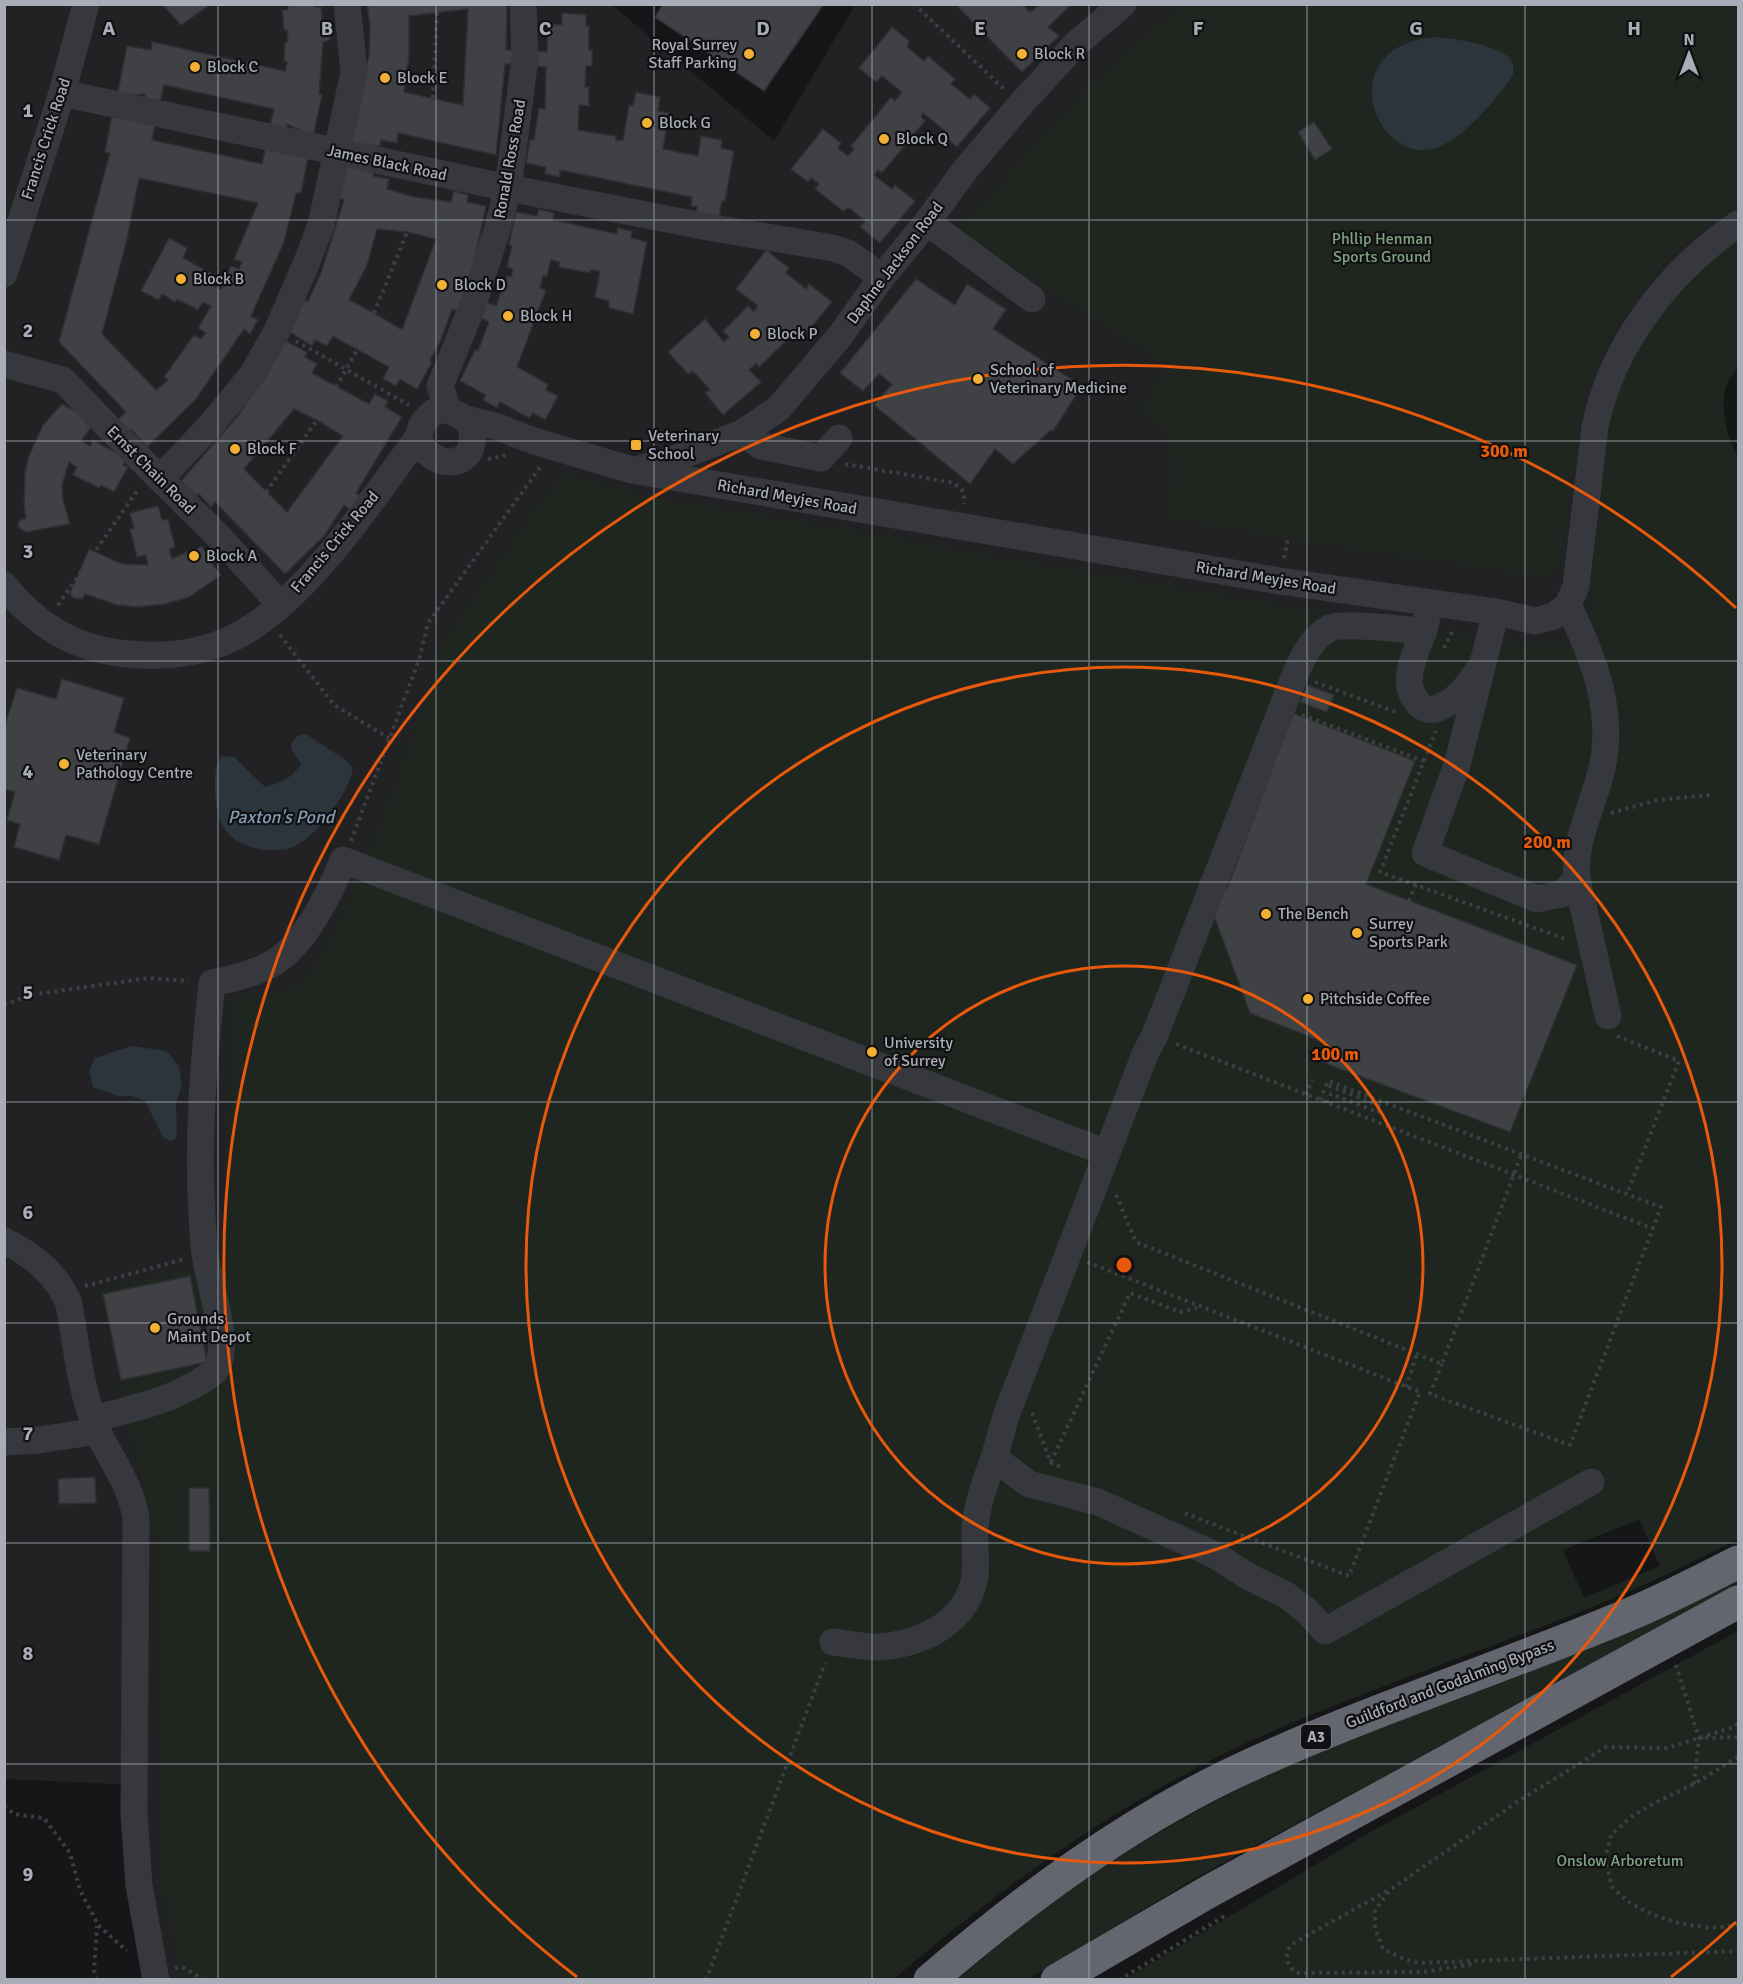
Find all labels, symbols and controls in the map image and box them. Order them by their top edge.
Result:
text: A [103,16,116,41]
text: B [321,16,333,41]
text: C [539,16,551,41]
text: D [756,16,770,41]
text: E [974,16,986,41]
text: F [1193,16,1204,41]
text: G [1409,16,1423,41]
text: H [1627,16,1641,41]
north arrow [1659,24,1719,84]
text: N [1683,30,1695,50]
place label: Royal Surrey Staff Parking [648,35,738,73]
place label: Block R [1034,44,1086,64]
marker: Royal Surrey Staff Parking [742,47,756,61]
marker: Block R [1015,47,1029,61]
place label: Block C [207,57,259,77]
marker: Block C [188,60,202,74]
place label: Block E [397,68,448,88]
marker: Block E [378,71,392,85]
street label: Francis Crick Road [17,76,75,202]
text: 1 [23,98,34,123]
street label: Ronald Ross Road [490,98,530,220]
place label: Block G [659,113,711,133]
marker: Block G [640,116,654,130]
place label: Block Q [896,129,948,149]
marker: Block Q [877,132,891,146]
street label: James Black Road [325,141,449,185]
street label: Daphne Jackson Road [842,198,948,328]
park label: Phllip Henman Sports Ground [1332,229,1432,267]
place label: Block B [193,269,244,289]
marker: Block B [174,272,188,286]
place label: Block D [454,275,506,295]
marker: Block D [435,278,449,292]
place label: Block H [520,306,572,326]
marker: Block H [501,309,515,323]
text: 2 [23,318,33,343]
place label: Block P [767,324,818,344]
marker: Block P [748,327,762,341]
place label: School of Veterinary Medicine [990,360,1127,398]
marker: School of Veterinary Medicine [971,372,985,386]
street label: Ernst Chain Road [103,422,199,518]
place label: Veterinary School [648,426,719,464]
marker: Veterinary School [629,438,643,452]
place label: Block F [247,439,297,459]
text: 300 m [1480,440,1528,462]
marker: Block F [228,442,242,456]
street label: Richard Meyjes Road [716,475,858,519]
street label: Francis Crick Road [287,487,383,597]
text: 3 [23,539,33,564]
place label: Block A [206,546,258,566]
marker: Block A [187,549,201,563]
street label: Richard Meyjes Road [1194,557,1338,599]
place label: Veterinary Pathology Centre [76,745,193,783]
marker: Veterinary Pathology Centre [57,757,71,771]
text: 4 [23,759,34,784]
water label: Paxton's Pond [228,806,337,828]
text: 200 m [1523,831,1571,853]
place label: The Bench [1278,904,1349,924]
marker: The Bench [1259,907,1273,921]
place label: Surrey Sports Park [1369,914,1448,952]
marker: Surrey Sports Park [1350,926,1364,940]
text: 5 [23,980,33,1005]
place label: Pitchside Coffee [1320,989,1430,1009]
marker: Pitchside Coffee [1301,992,1315,1006]
place label: University of Surrey [884,1033,954,1071]
text: 100 m [1311,1043,1359,1065]
marker: University of Surrey [865,1045,879,1059]
text: 6 [23,1200,34,1225]
centre of rings [1114,1255,1134,1275]
place label: Grounds Maint Depot [167,1309,251,1347]
marker: Grounds Maint Depot [148,1321,162,1335]
text: 7 [23,1421,34,1446]
street label: Guildford and Godalming Bypass [1343,1635,1557,1733]
text: 8 [23,1641,34,1666]
road number: A3 [1301,1725,1331,1749]
park label: Onslow Arboretum [1556,1851,1684,1871]
text: 9 [23,1862,34,1887]

